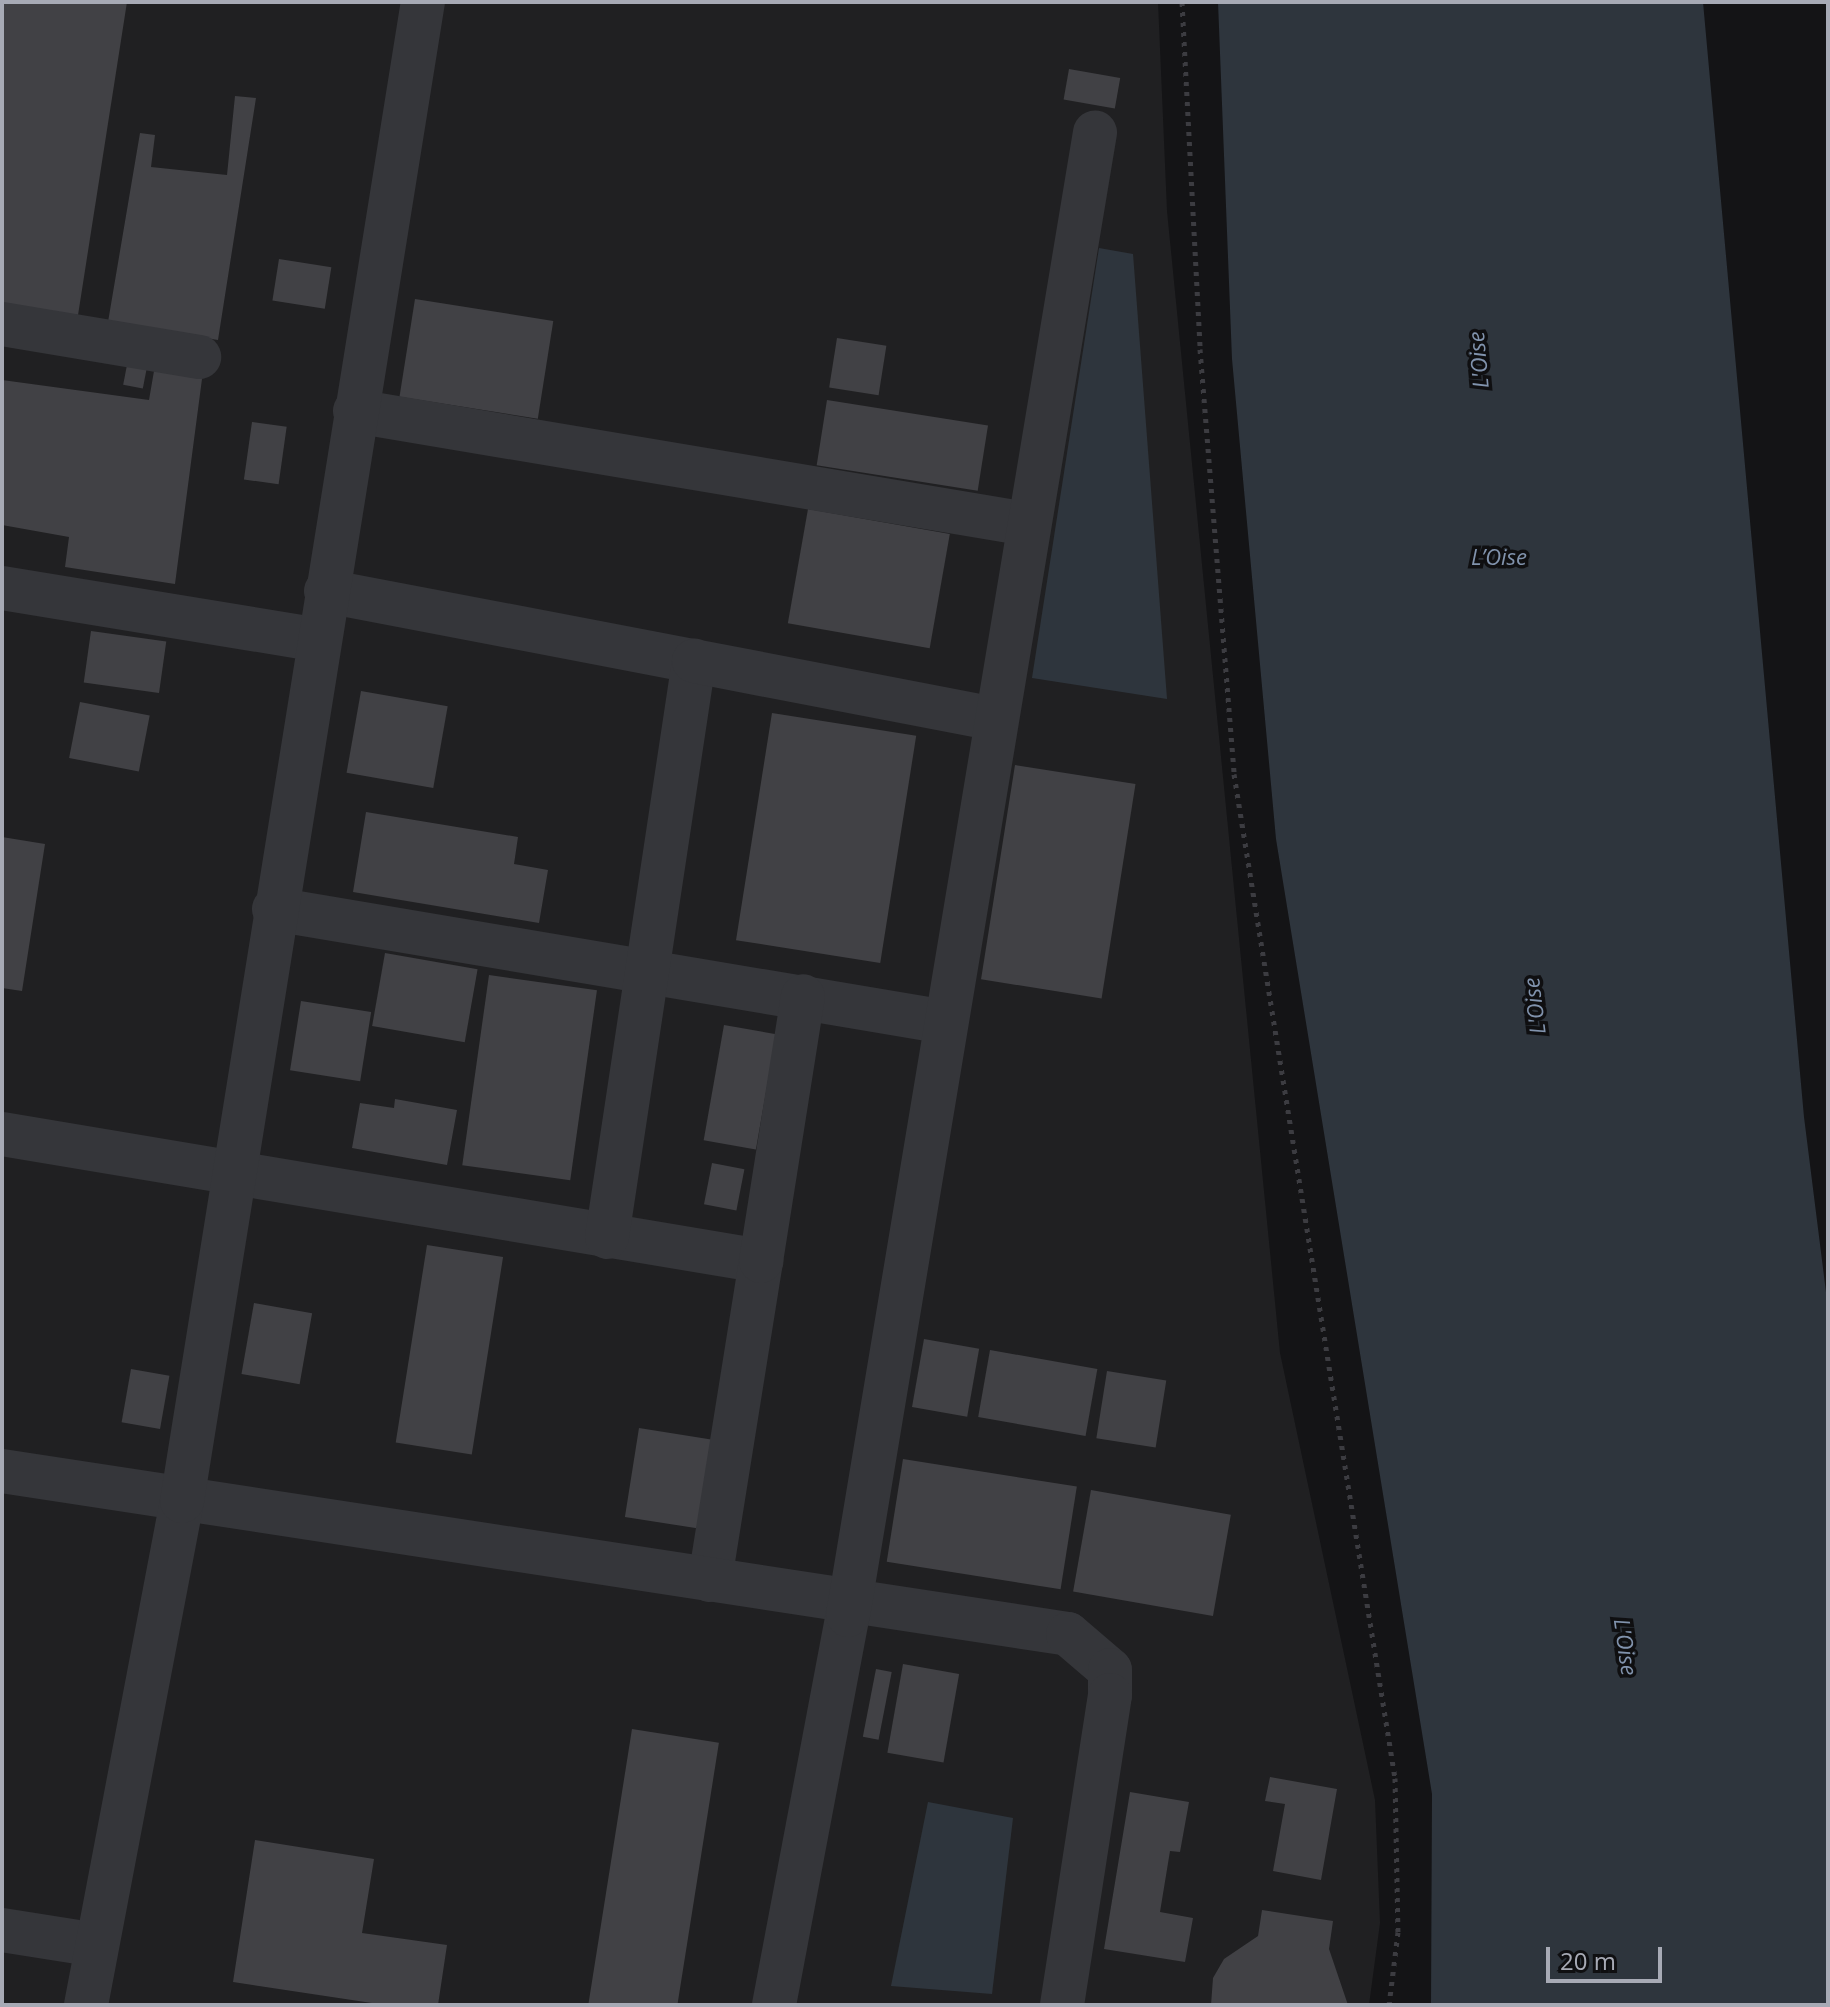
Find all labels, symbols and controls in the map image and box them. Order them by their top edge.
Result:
water label: L'Oise [1462,330,1494,390]
water label: L’Oise [1471,544,1527,570]
water label: L'Oise [1517,976,1551,1036]
water label: L'Oise [1609,1617,1643,1677]
scale bar [1550,1931,1666,1981]
text: 20 m [1560,1944,1616,1977]

